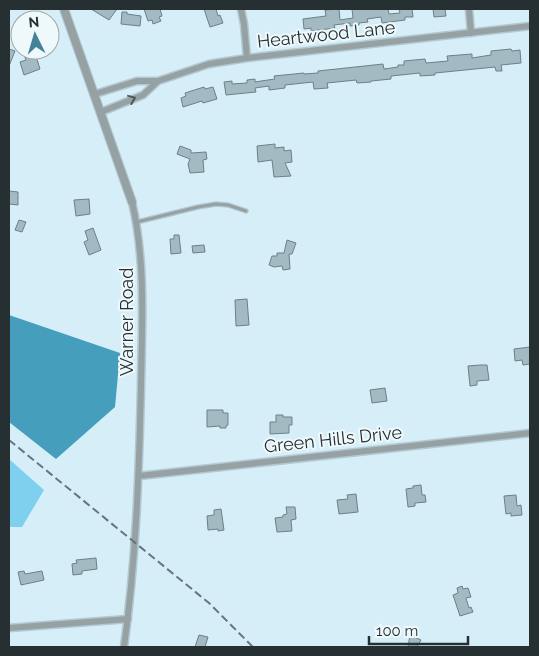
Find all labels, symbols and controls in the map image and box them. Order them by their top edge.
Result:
north arrow [10,10,60,60]
text: N [28,14,40,30]
street label: Heartwood Lane [256,16,397,52]
one-way arrow [127,95,136,106]
street label: Warner Road [116,268,137,376]
street label: Green Hills Drive [263,421,403,457]
scale bar [369,614,468,646]
text: 100 m [376,622,418,640]

